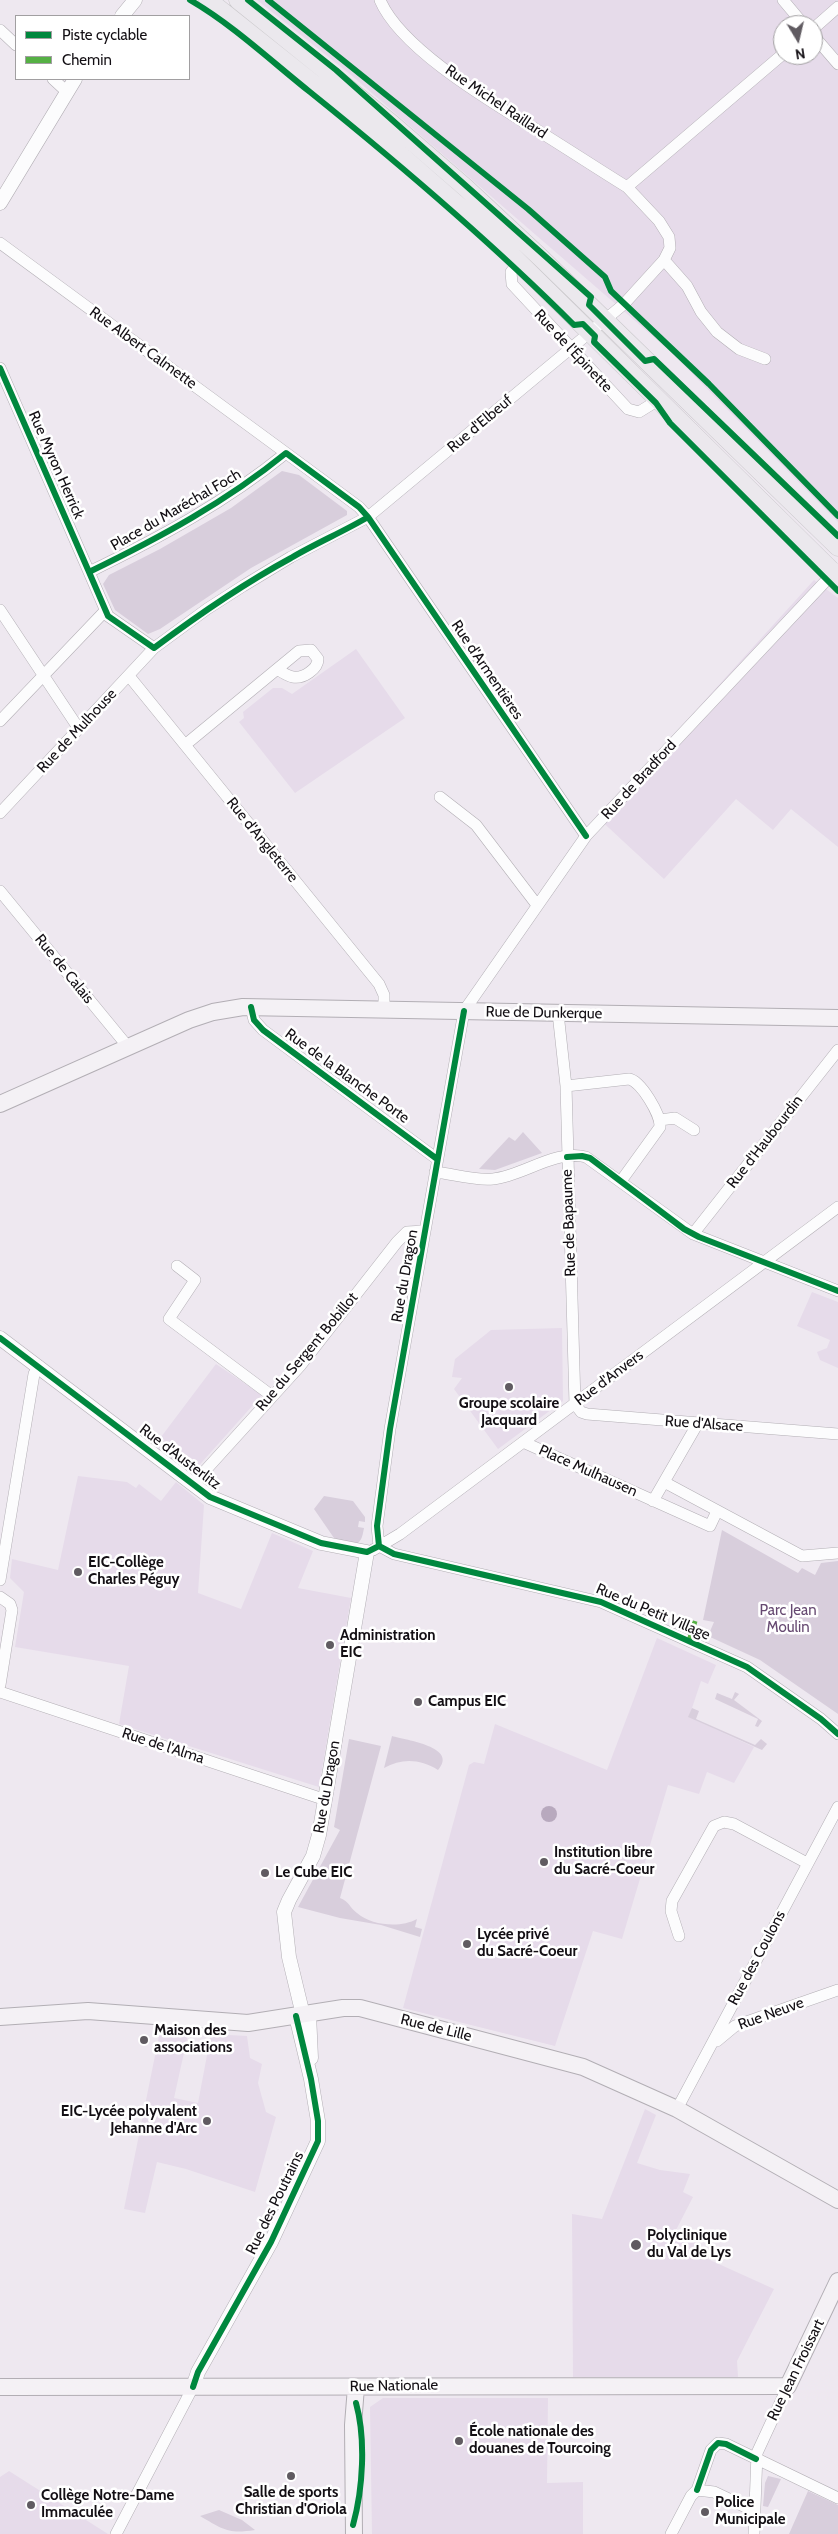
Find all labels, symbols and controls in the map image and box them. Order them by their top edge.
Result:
legend [15,15,190,80]
north arrow [773,15,823,65]
text: Piste cyclable [62,26,147,44]
text: N [794,44,806,63]
text: Chemin [62,51,112,69]
street label: Rue Michel Raillard [442,61,550,143]
street label: Rue Albert Calmette [86,303,200,393]
street label: Rue de l'Épinette [530,306,616,396]
street label: Rue d'Elbeuf [444,392,516,456]
street label: Rue Myron Herrick [24,408,88,522]
street label: Place du Maréchal Foch [108,465,244,555]
street label: Rue d'Armentières [447,617,527,723]
street label: Rue de Mulhouse [33,685,121,777]
street label: Rue de Bradford [598,737,680,823]
street label: Rue d'Angleterre [222,794,302,886]
street label: Rue de Calais [31,931,97,1007]
street label: Rue de Dunkerque [485,1003,603,1023]
street label: Rue de la Blanche Porte [281,1025,413,1127]
street label: Rue d'Haubourdin [723,1092,807,1192]
street label: Rue de Bapaume [558,1169,580,1277]
street label: Rue du Dragon [388,1228,422,1324]
street label: Rue du Sergent Bobillot [252,1289,362,1415]
street label: Rue d'Anvers [571,1346,647,1410]
marker: Groupe scolaire Jacquard [503,1381,515,1393]
place label: Groupe scolaire Jacquard [459,1395,559,1430]
street label: Rue d'Alsace [664,1412,744,1436]
street label: Rue d'Austerlitz [136,1420,224,1494]
street label: Place Mulhausen [536,1441,640,1501]
place label: EIC-Collège Charles Péguy [88,1554,179,1589]
marker: EIC-Collège Charles Péguy [72,1566,84,1578]
street label: Rue du Petit Village [593,1580,713,1644]
park label: Parc Jean Moulin [759,1602,817,1637]
place label: Administration EIC [340,1627,436,1662]
marker: Administration EIC [324,1639,336,1651]
place label: Campus EIC [428,1693,506,1711]
marker: Campus EIC [412,1696,424,1708]
street label: Rue de l'Alma [120,1724,206,1768]
street label: Rue du Dragon [310,1739,344,1835]
place label: Institution libre du Sacré-Coeur [554,1844,655,1879]
marker: Institution libre du Sacré-Coeur [538,1856,550,1868]
place label: Le Cube EIC [275,1864,352,1882]
marker: Le Cube EIC [259,1867,271,1879]
street label: Rue des Coulons [724,1907,790,2009]
place label: Lycée privé du Sacré-Coeur [477,1926,578,1961]
marker: Lycée privé du Sacré-Coeur [461,1938,473,1950]
street label: Rue Neuve [736,1994,806,2034]
street label: Rue de Lille [399,2010,473,2046]
place label: Maison des associations [154,2022,232,2057]
marker: Maison des associations [138,2034,150,2046]
place label: EIC-Lycée polyvalent Jehanne d'Arc [61,2103,197,2138]
marker: EIC-Lycée polyvalent Jehanne d'Arc [201,2115,213,2127]
street label: Rue des Poutrains [242,2148,308,2258]
place label: Polyclinique du Val de Lys [647,2227,731,2262]
marker: Polyclinique du Val de Lys [629,2238,643,2252]
street label: Rue Jean Froissart [764,2316,828,2424]
street label: Rue Nationale [350,2376,438,2396]
place label: École nationale des douanes de Tourcoing [469,2423,611,2458]
marker: École nationale des douanes de Tourcoing [453,2435,465,2447]
marker: Salle de sports Christian d'Oriola [285,2470,297,2482]
place label: Salle de sports Christian d'Oriola [235,2484,347,2519]
place label: Collège Notre-Dame Immaculée [41,2487,174,2522]
place label: Police Municipale [715,2494,786,2529]
marker: Collège Notre-Dame Immaculée [25,2499,37,2511]
marker: Police Municipale [699,2506,711,2518]

